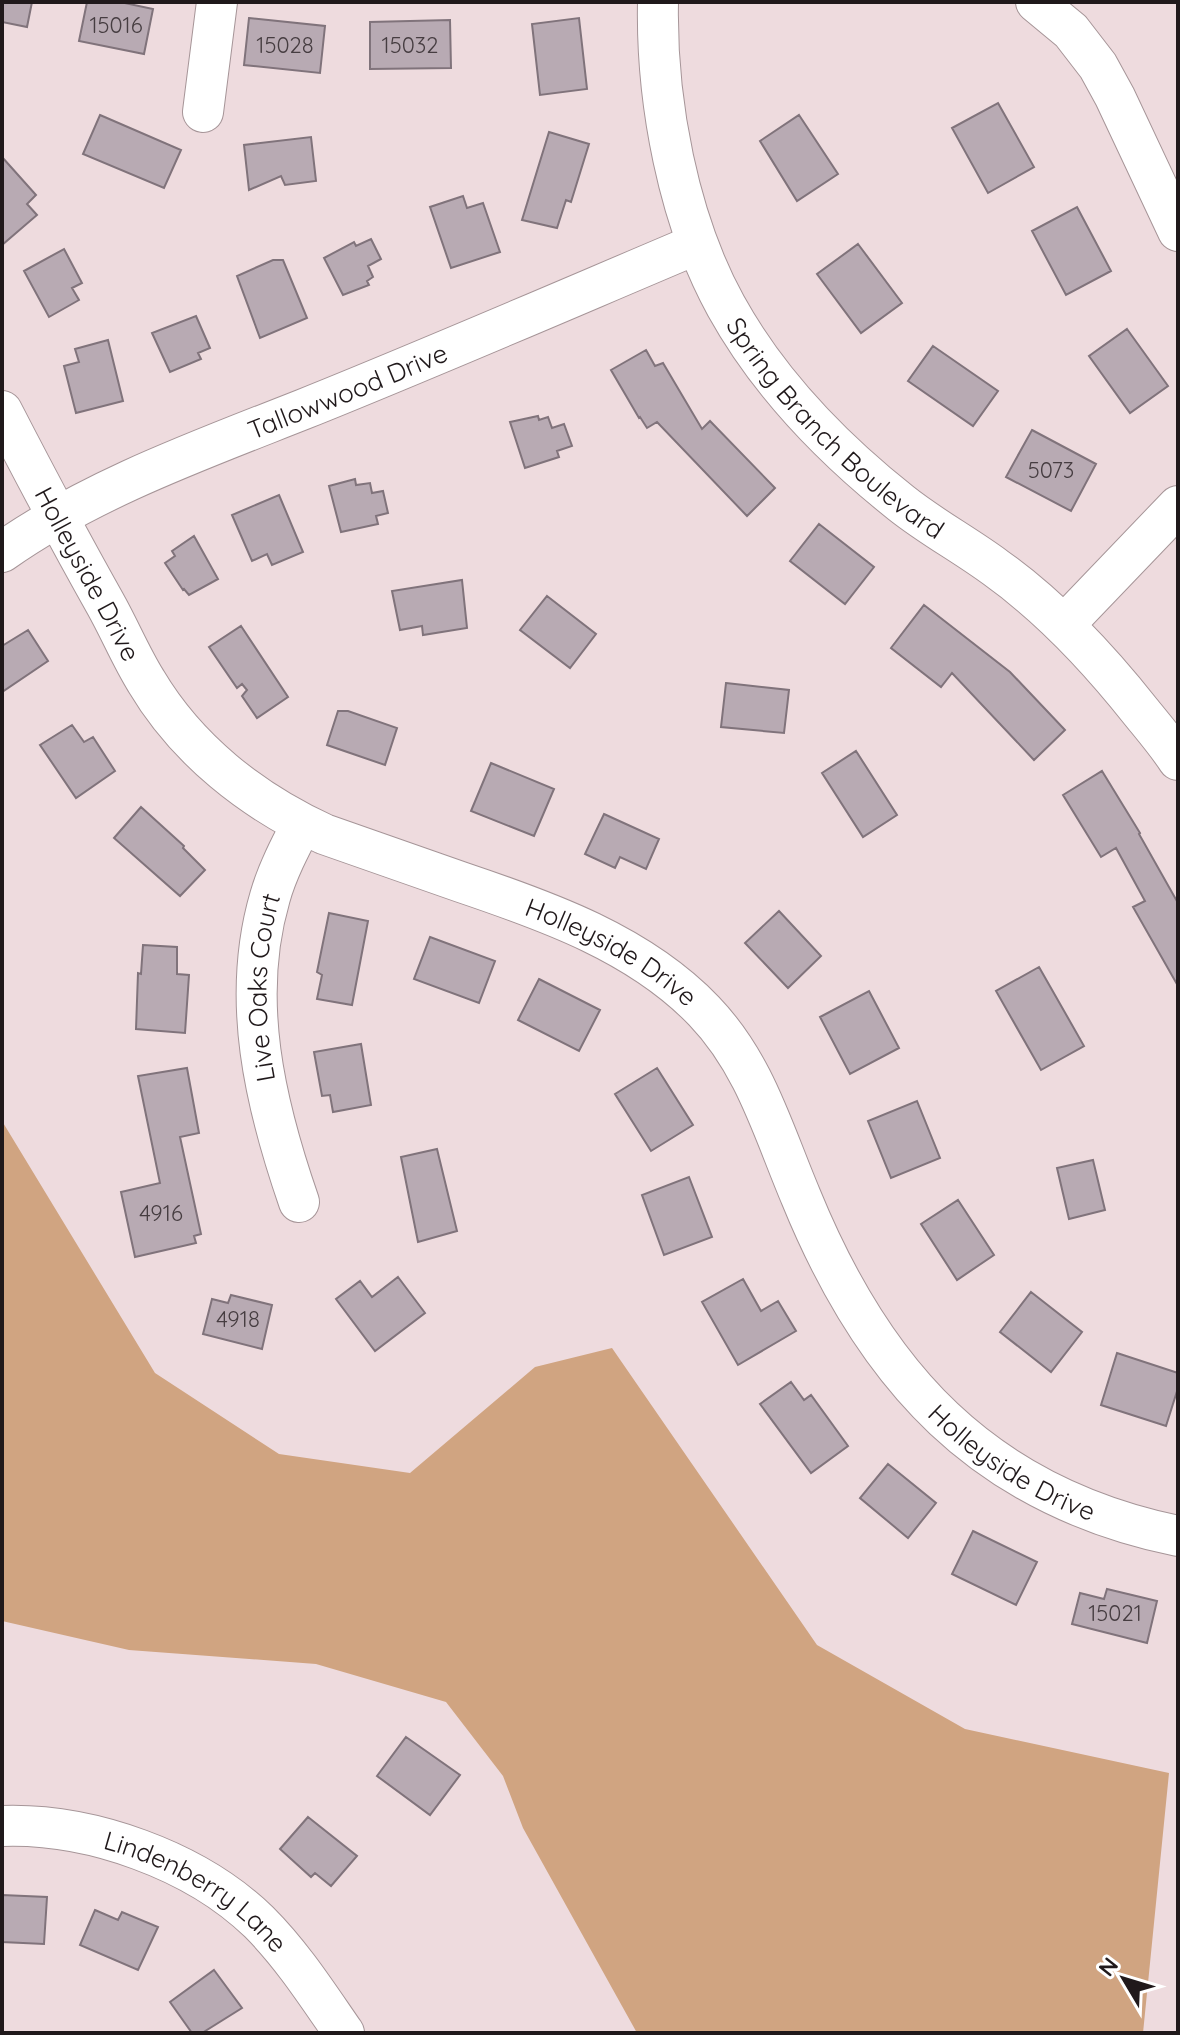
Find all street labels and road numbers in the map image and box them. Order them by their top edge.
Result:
street label: Spring Branch Boulevard [720,311,951,546]
street label: Tallowwood Drive [243,335,452,446]
street label: Holleyside Drive [28,481,148,666]
street label: Live Oaks Court [240,889,287,1085]
street label: Holleyside Drive [521,890,705,1013]
street label: Holleyside Drive [922,1397,1100,1527]
street label: Lindenberry Lane [100,1823,295,1959]

